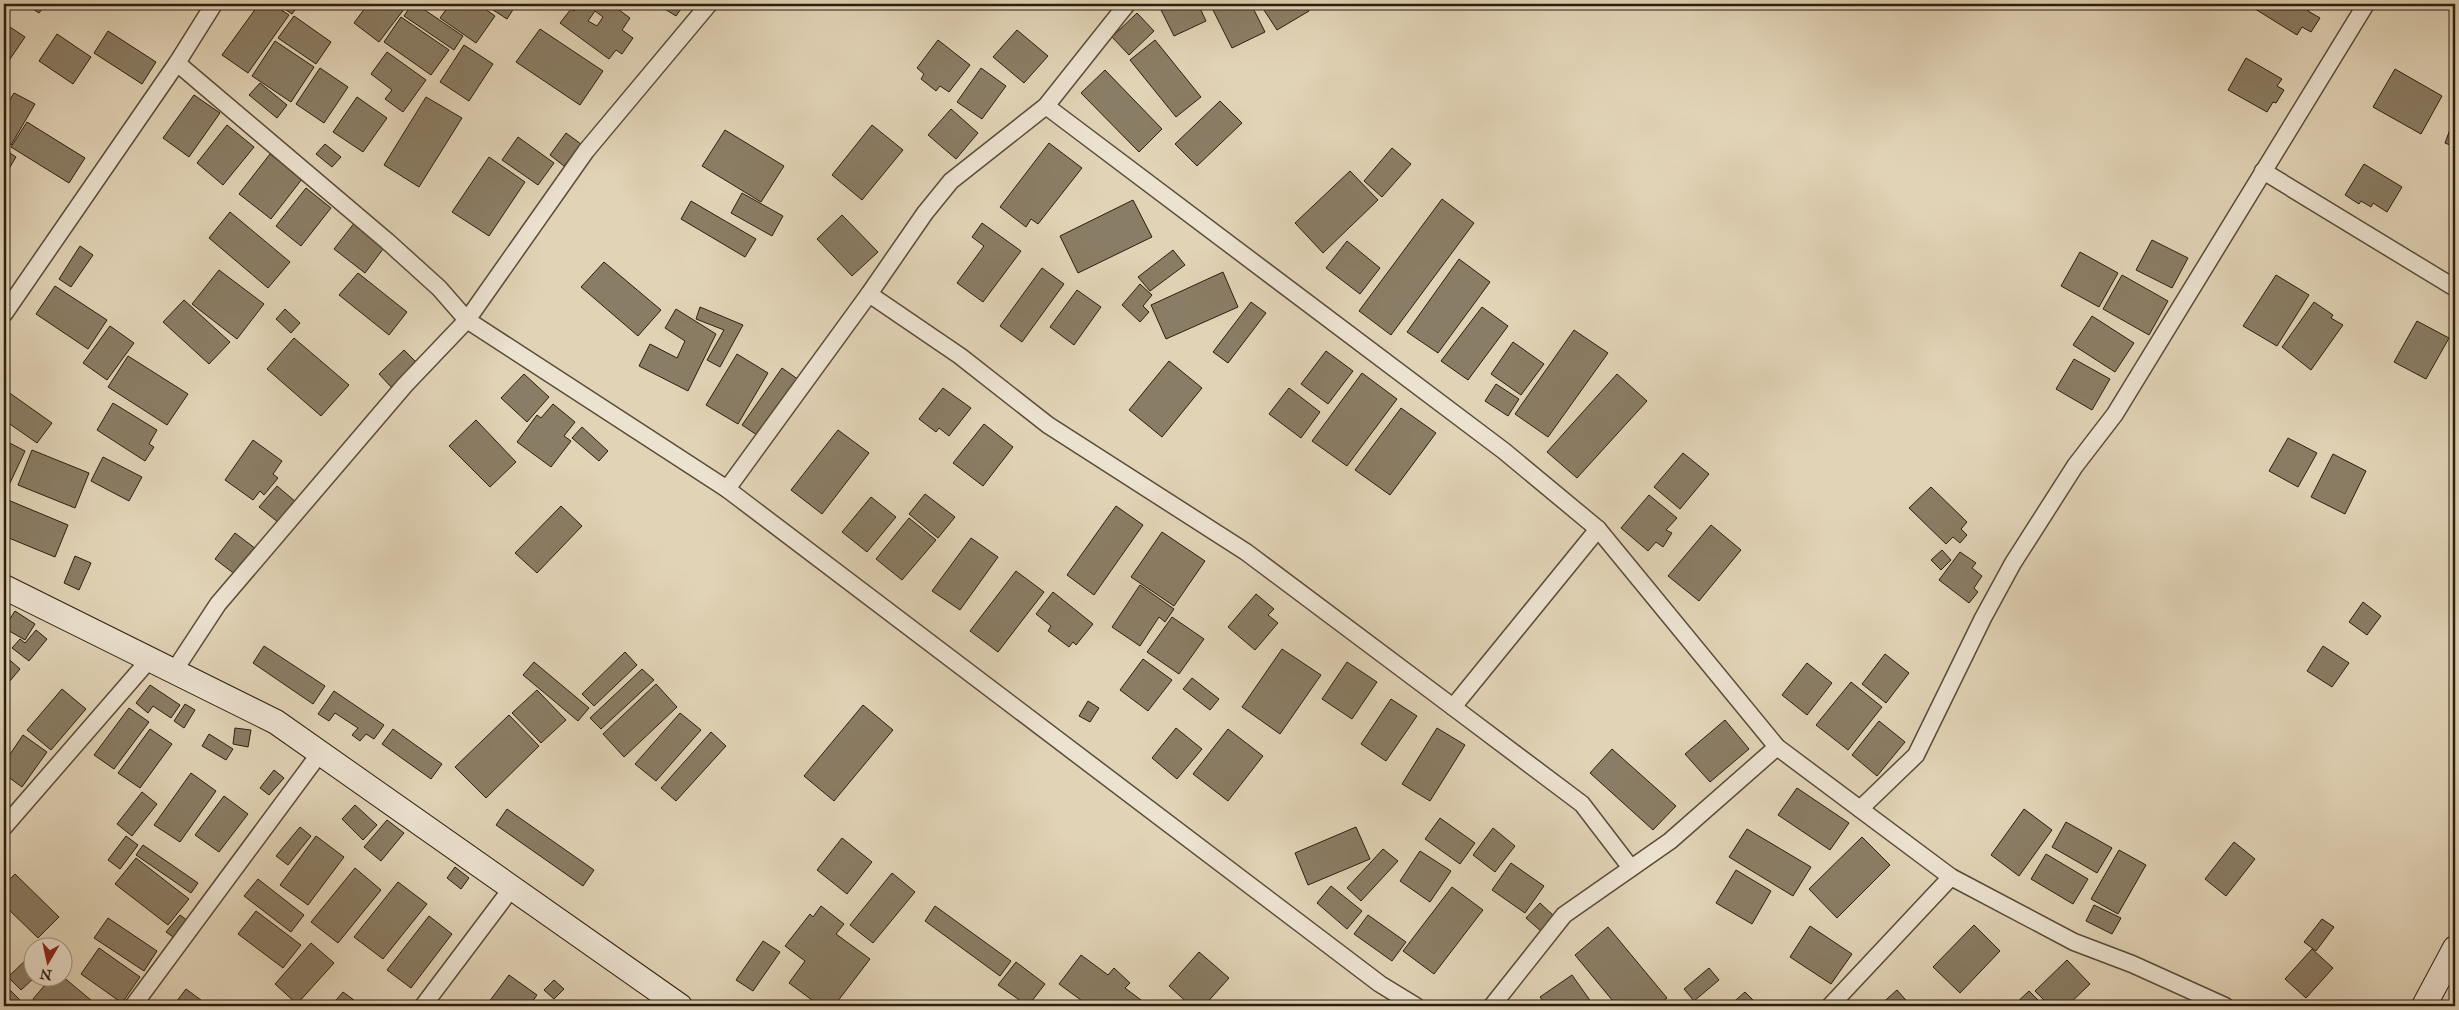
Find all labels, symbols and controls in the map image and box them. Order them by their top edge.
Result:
north arrow [22,938,72,988]
text: N [39,965,53,984]

